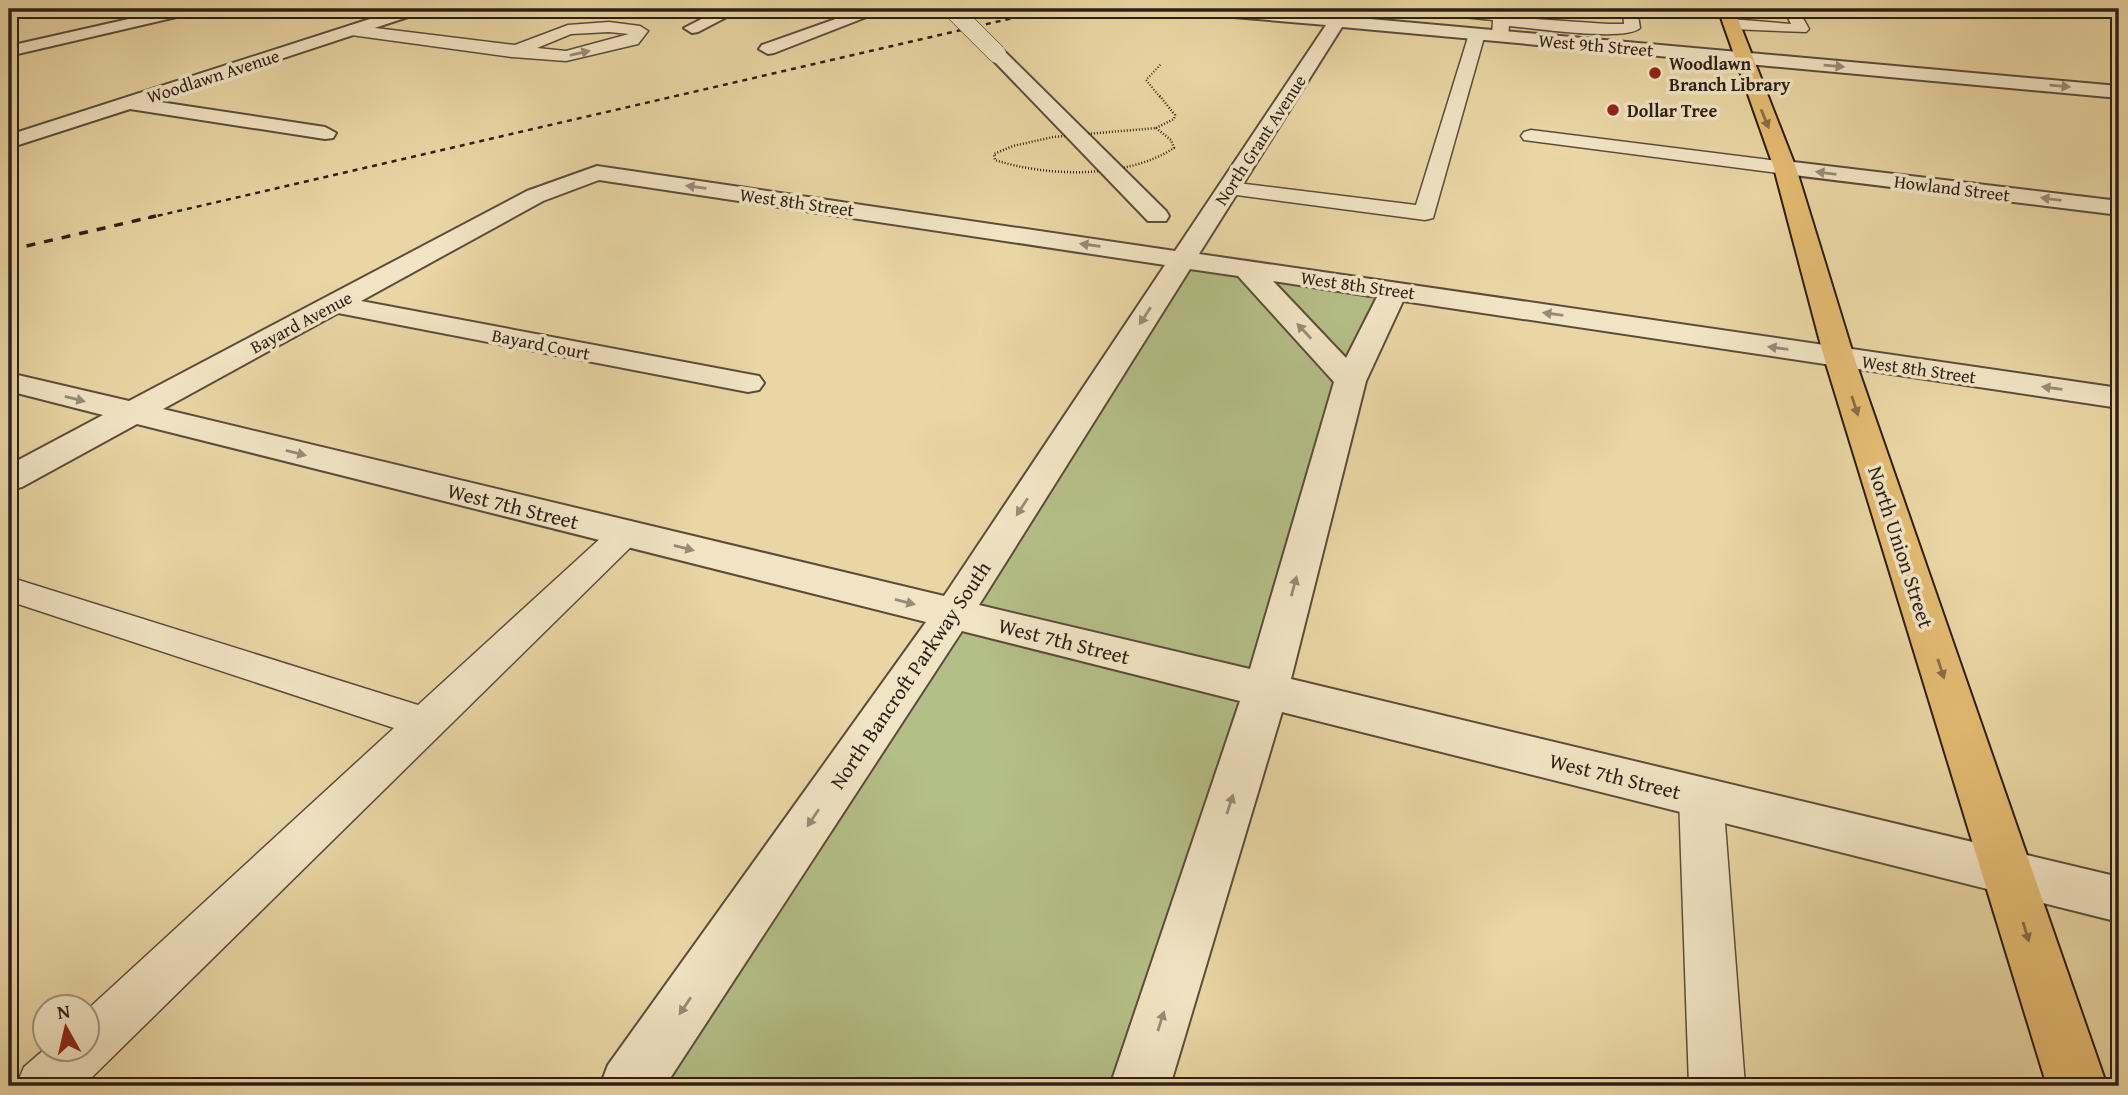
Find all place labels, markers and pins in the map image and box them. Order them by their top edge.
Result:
place label: Woodlawn Branch Library [1669,50,1791,98]
marker: Woodlawn Branch Library [1647,65,1663,81]
place label: Dollar Tree [1627,97,1717,124]
marker: Dollar Tree [1605,102,1621,118]

